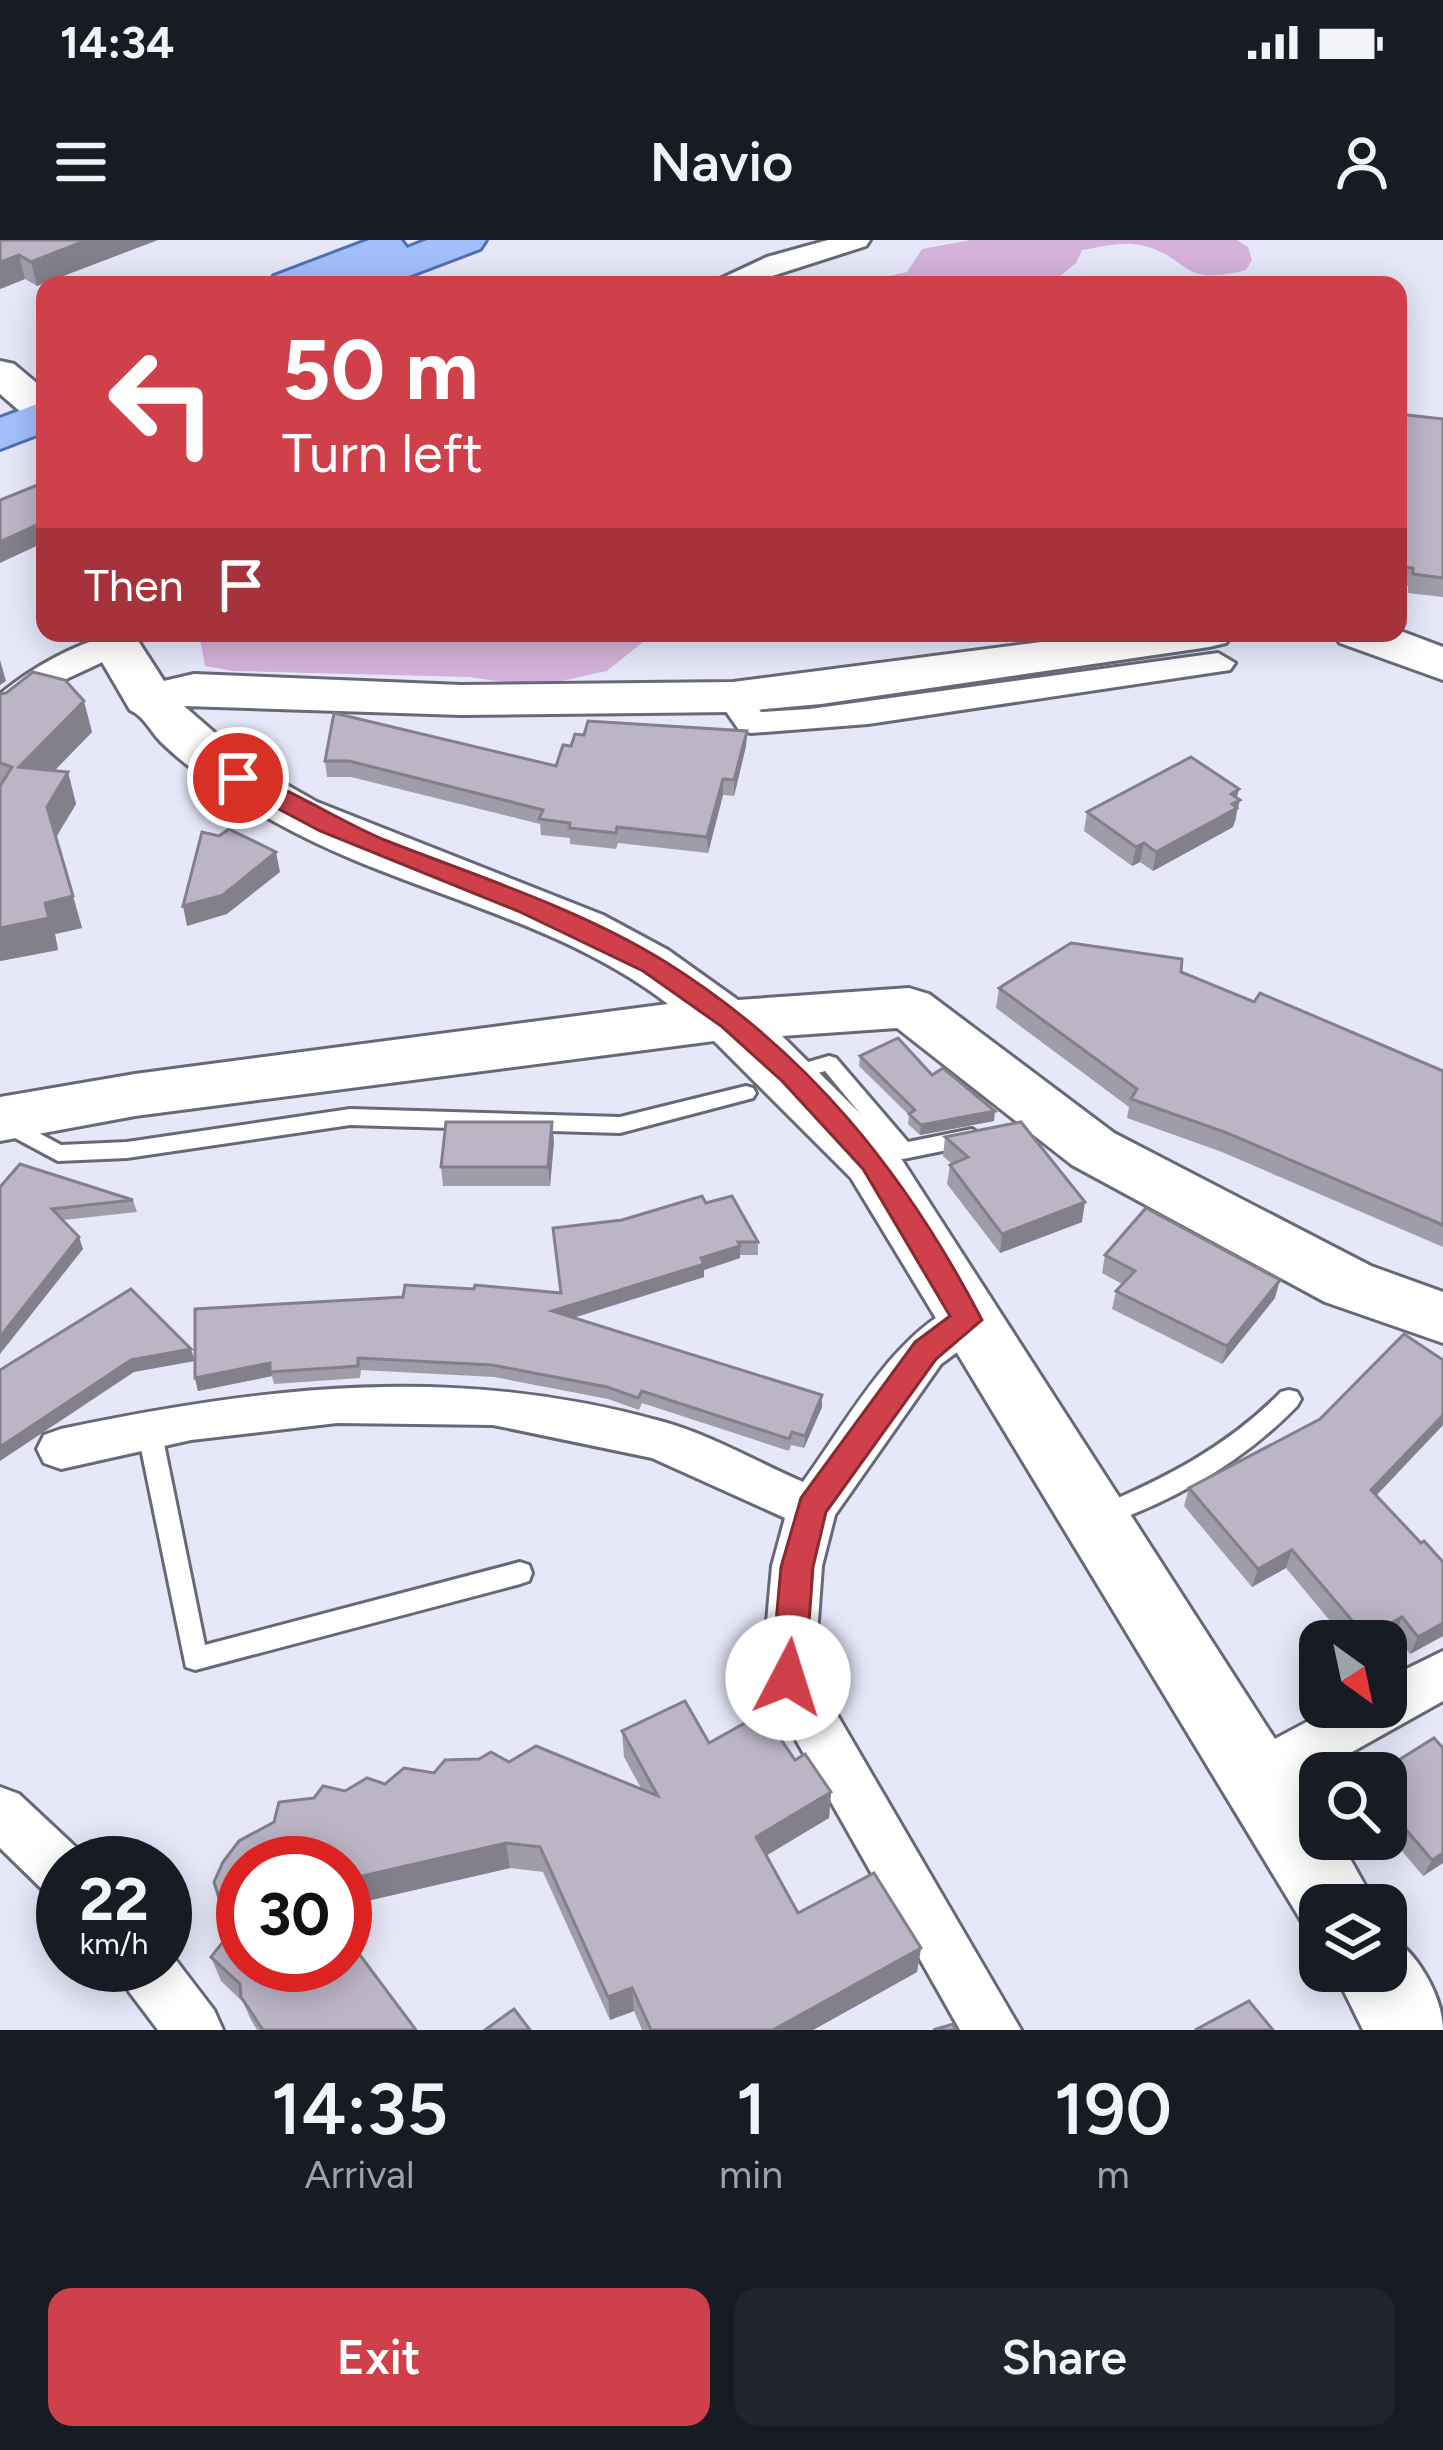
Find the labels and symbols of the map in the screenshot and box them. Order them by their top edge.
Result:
pin [187,727,289,829]
position arrow [725,1615,851,1741]
north arrow [1299,1620,1407,1728]
speed limit sign: 30 [216,1836,372,1992]

